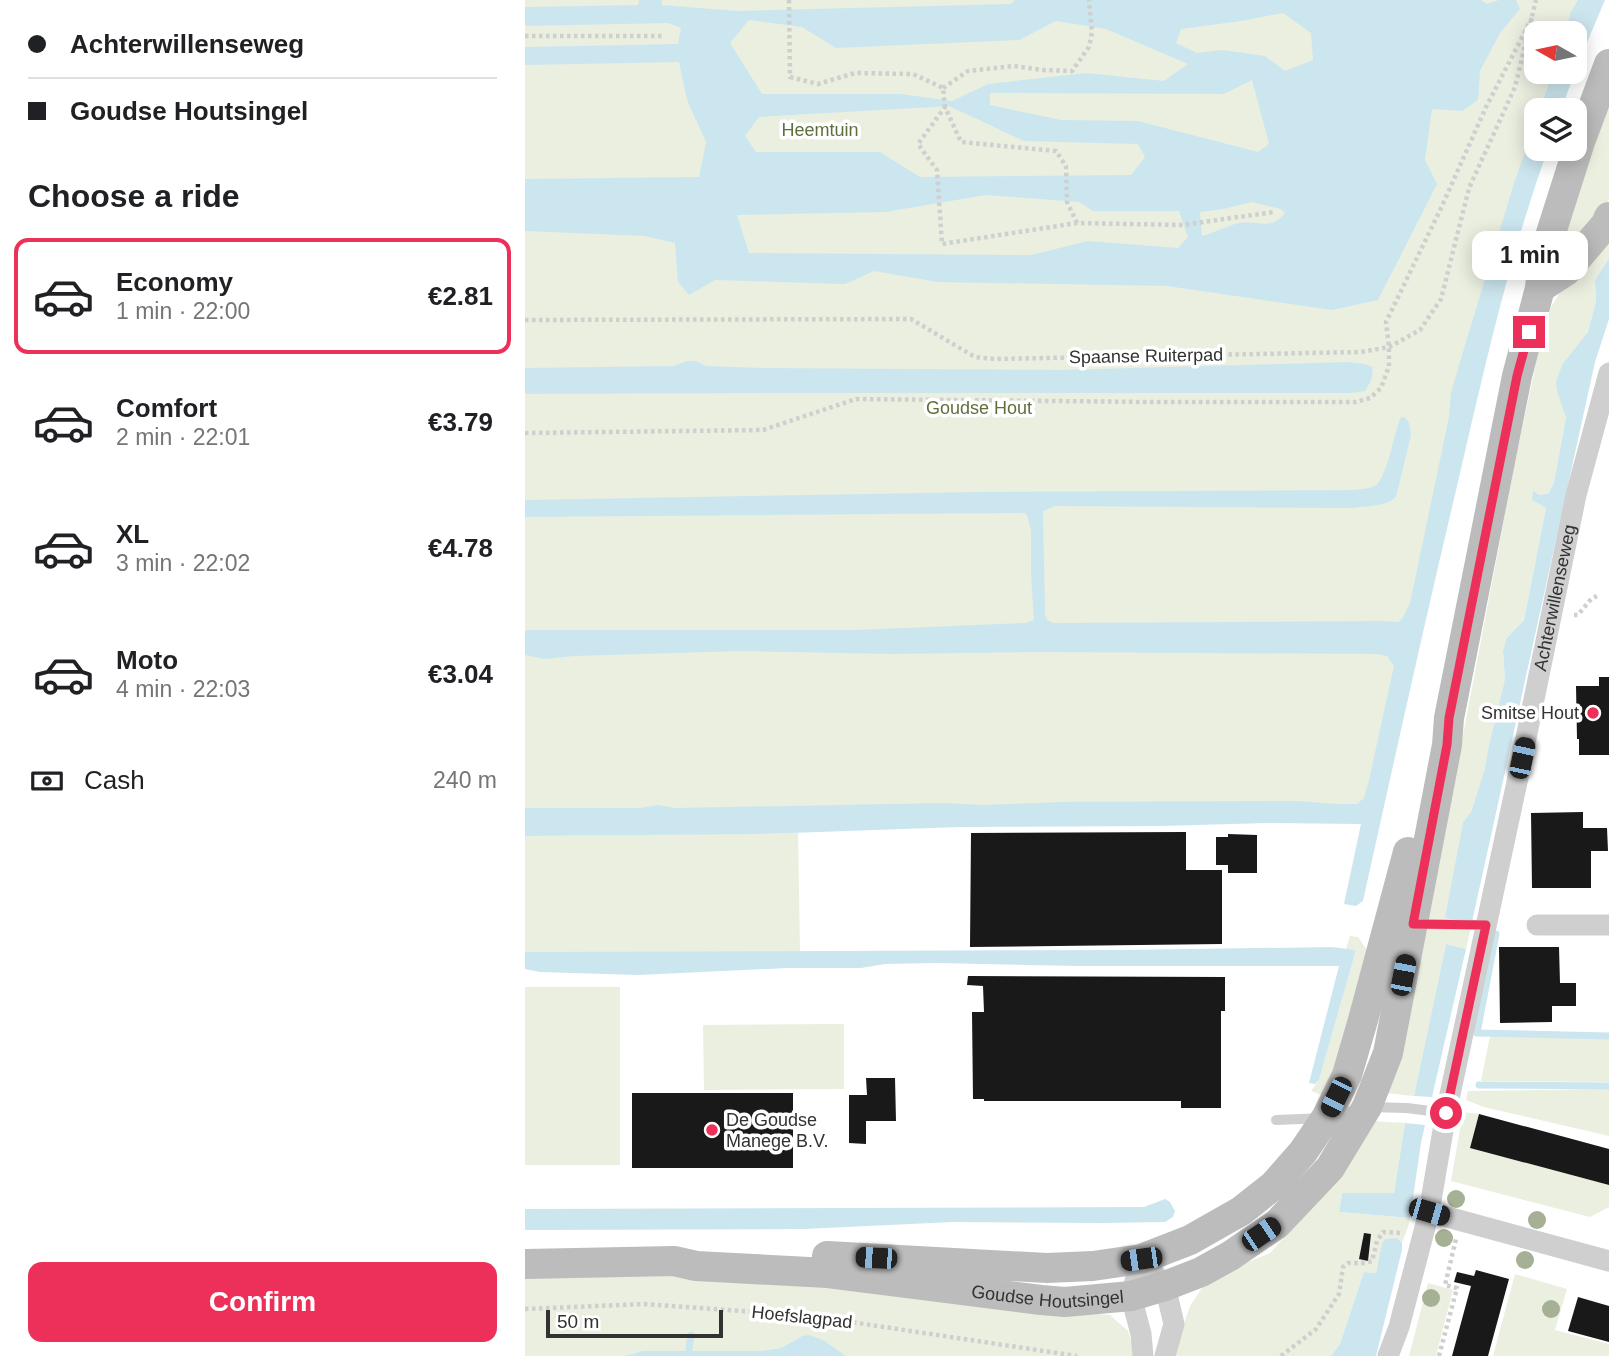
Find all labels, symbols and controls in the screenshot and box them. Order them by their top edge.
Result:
north arrow [1524,21,1587,84]
map controls [1524,21,1587,161]
text: Achterwillenseweg [70,29,304,59]
text: Goudse Houtsingel [70,96,308,126]
button: layers [1524,98,1587,161]
park label: Heemtuin [781,120,859,140]
text: Choose a ride [28,178,240,214]
callout: 1 min [1471,230,1587,280]
text: 1 min [1500,242,1560,268]
icon: car [32,265,95,328]
text: Economy [116,267,233,297]
text: €2.81 [428,281,493,311]
text: 1 min · 22:00 [116,298,250,324]
route end [1513,316,1545,348]
street label: Spaanse Ruiterpad [1069,345,1223,367]
icon: car [32,391,95,454]
text: Comfort [116,393,217,423]
park label: Goudse Hout [926,398,1032,418]
text: €3.79 [428,407,493,437]
text: 2 min · 22:01 [116,424,250,450]
icon: car [32,517,95,580]
text: XL [116,519,149,549]
street label: Achterwillenseweg [1530,523,1580,673]
text: €4.78 [428,533,493,563]
text: 3 min · 22:02 [116,550,250,576]
icon: car [32,643,95,706]
text: Moto [116,645,178,675]
text: €3.04 [428,659,493,689]
text: 4 min · 22:03 [116,676,250,702]
place label: Smitse Hout [1481,703,1579,723]
marker: Smitse Hout [1585,705,1601,721]
car [1508,735,1537,781]
icon: cash [28,762,66,800]
text: Cash [84,765,145,795]
text: 240 m [433,767,497,793]
car [1389,952,1418,998]
car [1318,1074,1355,1120]
route start [1430,1097,1462,1129]
place label: De Goudse Manege B.V. [726,1110,828,1151]
marker: De Goudse Manege B.V. [704,1122,720,1138]
car [1406,1196,1453,1228]
car [1238,1214,1285,1254]
car [855,1246,898,1270]
car [1119,1246,1164,1272]
button: Confirm [28,1262,497,1342]
street label: Goudse Houtsingel [970,1281,1125,1312]
street label: Hoefslagpad [751,1302,853,1332]
scale bar [546,1307,723,1339]
text: 50 m [557,1311,599,1332]

